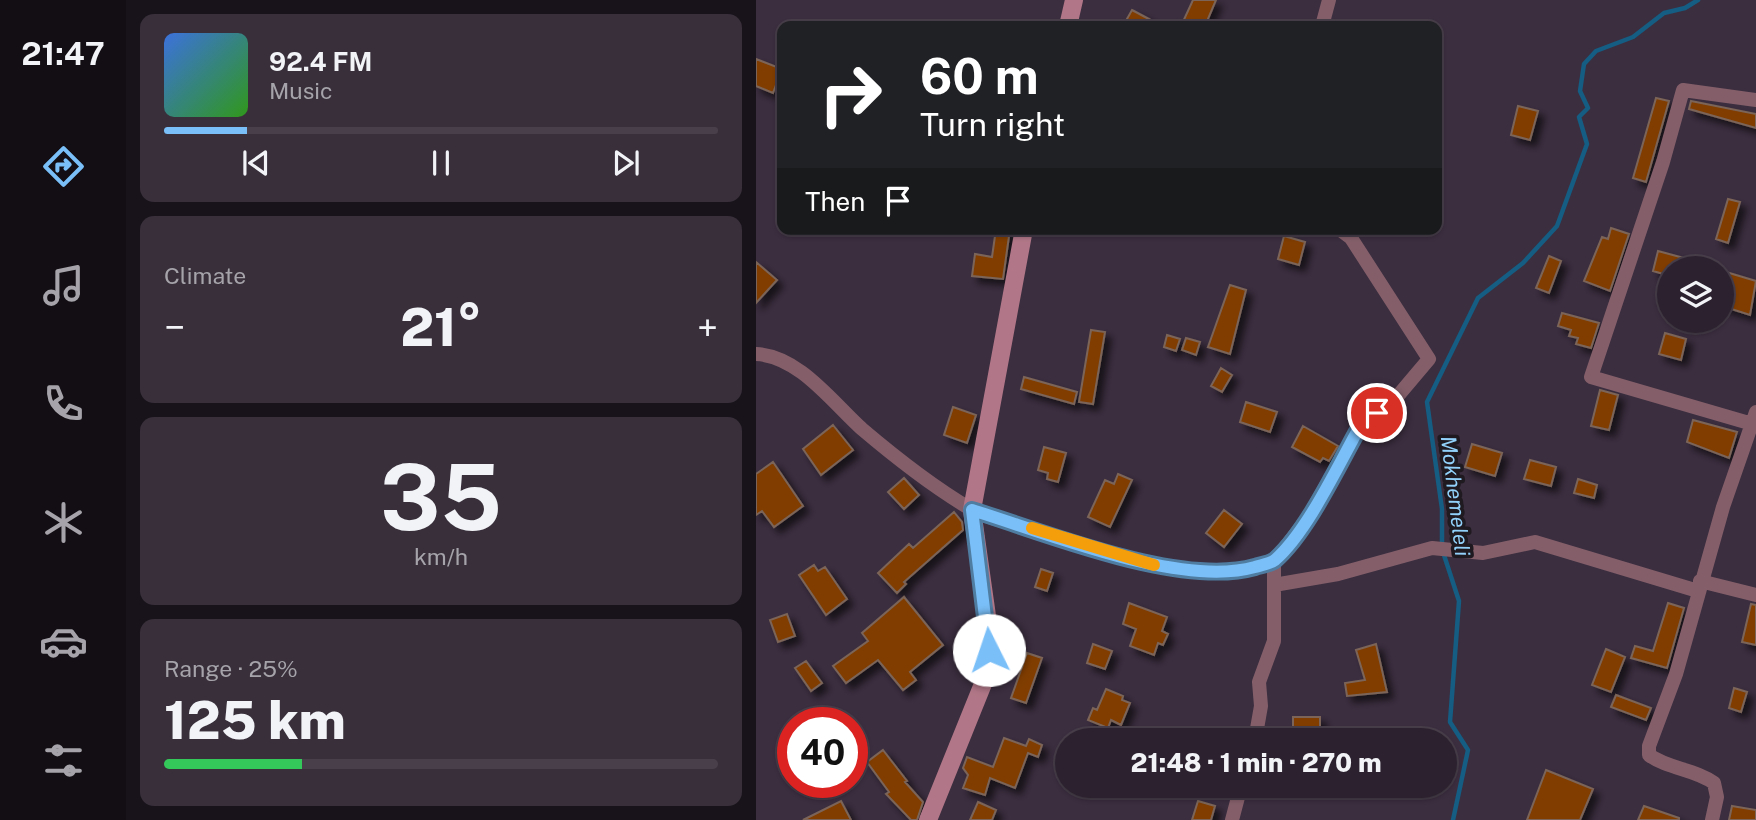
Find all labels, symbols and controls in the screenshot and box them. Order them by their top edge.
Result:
text: 21:47 [21,35,105,72]
text: 92.4 FM [269,46,372,77]
text: 60 m [920,47,1039,105]
icon: right [805,49,896,140]
text: Music [269,77,333,104]
text: Turn right [920,106,1065,143]
icon: directions [39,142,88,191]
icon: previous [237,144,275,182]
icon: pause [422,144,460,182]
icon: next [607,144,645,182]
icon: arrive [879,182,917,220]
text: Then [805,186,865,217]
map controls [1657,256,1734,333]
button: layers [1657,256,1734,333]
icon: music [39,261,88,310]
text: Climate [164,262,246,289]
text: 21° [400,297,482,358]
text: − [164,305,185,350]
text: + [697,305,718,350]
icon: phone [39,379,88,428]
pin [1347,383,1407,443]
icon: arrive [1358,394,1396,432]
water label: Mokhemeleli [1436,434,1475,558]
text: 35 [380,444,502,550]
icon: climate [39,498,88,547]
text: km/h [414,543,468,570]
position arrow [952,613,1026,687]
icon: car [39,617,88,666]
text: Range · 25% [164,655,298,682]
text: 125 km [164,690,346,751]
speed limit sign: 40 [777,707,868,798]
icon: filters [39,736,88,785]
text: 21:48 · 1 min · 270 m [1130,747,1382,778]

